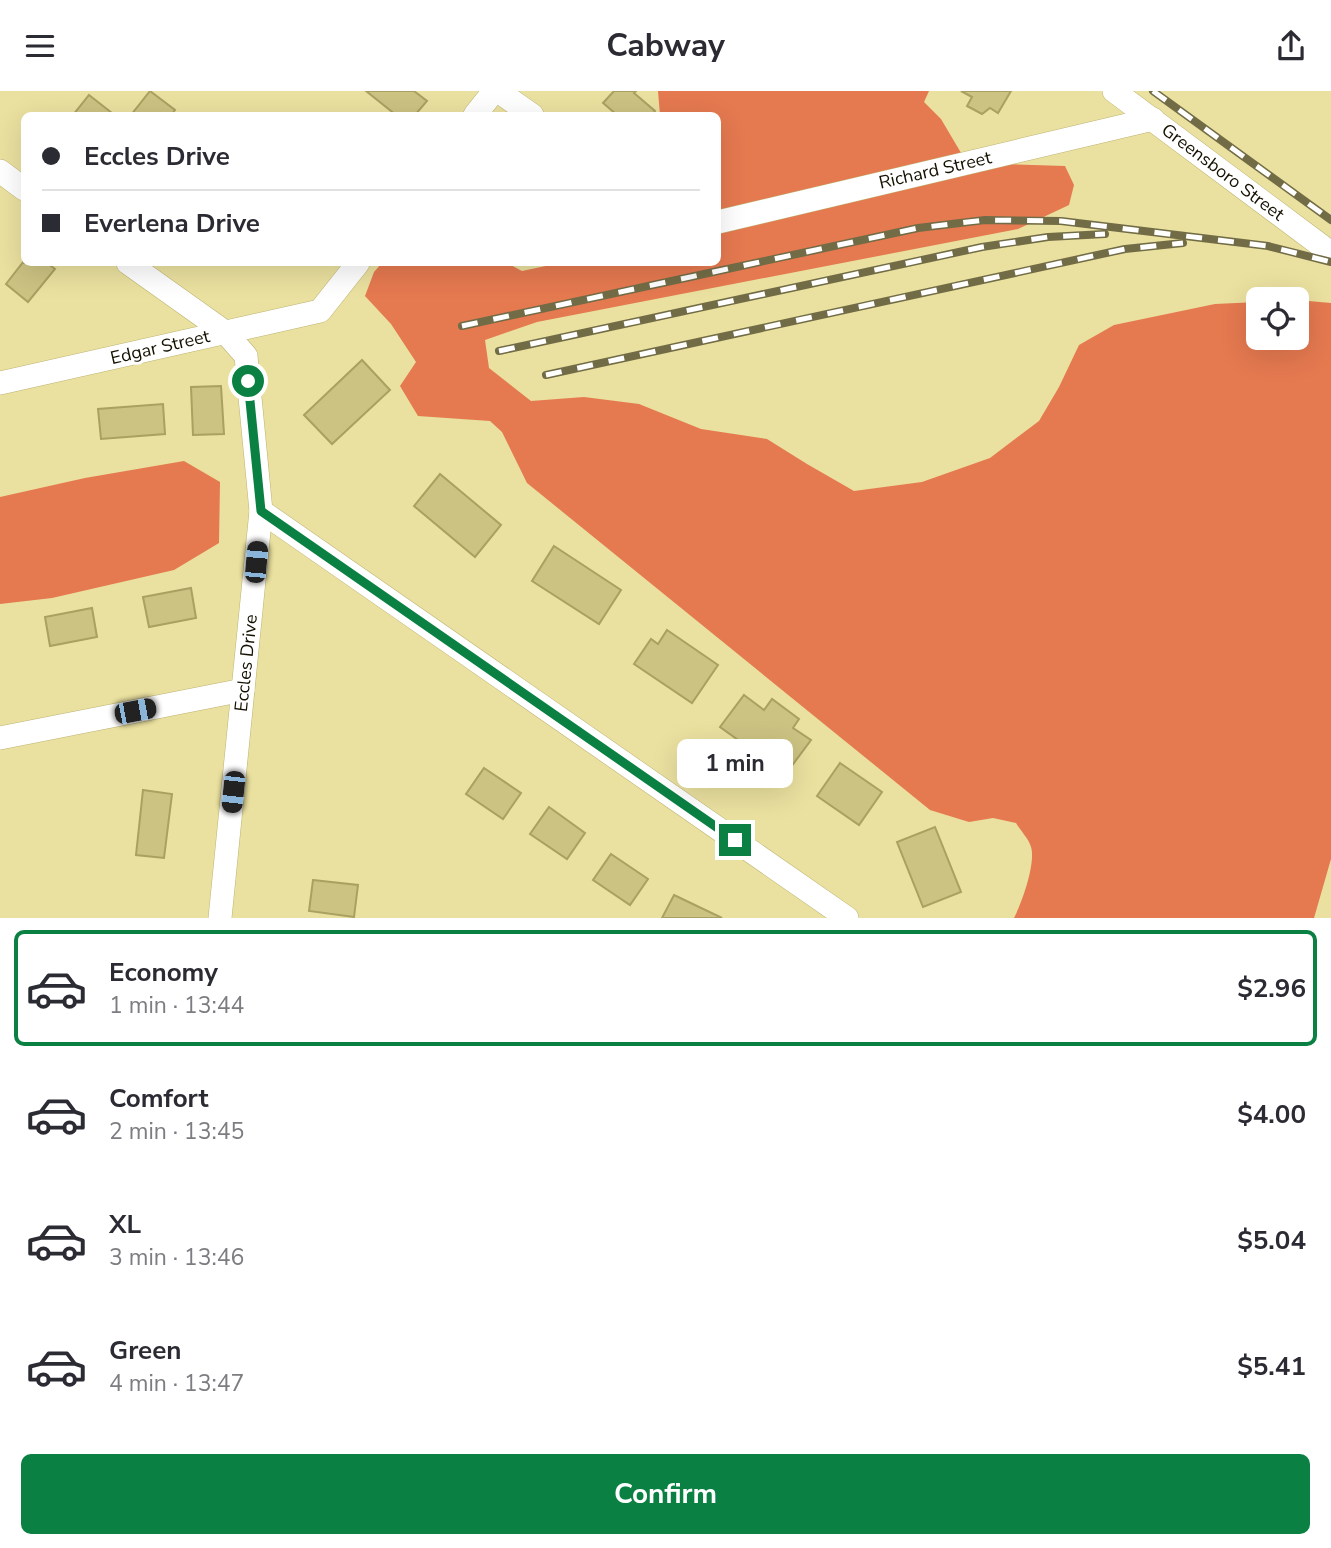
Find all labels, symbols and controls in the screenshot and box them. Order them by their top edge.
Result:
text: Cabway [606,24,725,67]
icon: menu [21,27,59,65]
icon: share [1272,27,1310,65]
street label: Greensboro Street [1157,118,1290,227]
text: Eccles Drive [84,139,230,174]
street label: Richard Street [876,145,994,195]
text: Everlena Drive [84,206,260,241]
map controls [1246,287,1309,350]
button: locate [1246,287,1309,350]
street label: Edgar Street [108,324,213,370]
route start [232,365,264,397]
car [244,540,269,584]
street label: Eccles Drive [229,613,263,713]
car [113,697,158,725]
callout: 1 min [677,739,793,787]
text: 1 min [705,748,765,779]
car [221,770,246,814]
route end [719,824,751,856]
text: Economy [109,955,218,990]
icon: car [25,957,88,1020]
text: $2.96 [1237,971,1306,1006]
text: 1 min · 13:44 [109,990,244,1021]
text: Comfort [109,1081,209,1116]
icon: car [25,1083,88,1146]
text: $4.00 [1237,1097,1306,1132]
text: 2 min · 13:45 [109,1116,244,1147]
text: XL [109,1207,141,1242]
icon: car [25,1209,88,1272]
text: $5.04 [1237,1223,1306,1258]
text: 3 min · 13:46 [109,1242,244,1273]
text: Green [109,1333,182,1368]
icon: car [25,1335,88,1398]
text: $5.41 [1237,1349,1306,1384]
text: 4 min · 13:47 [109,1368,244,1399]
button: Confirm [21,1454,1310,1534]

